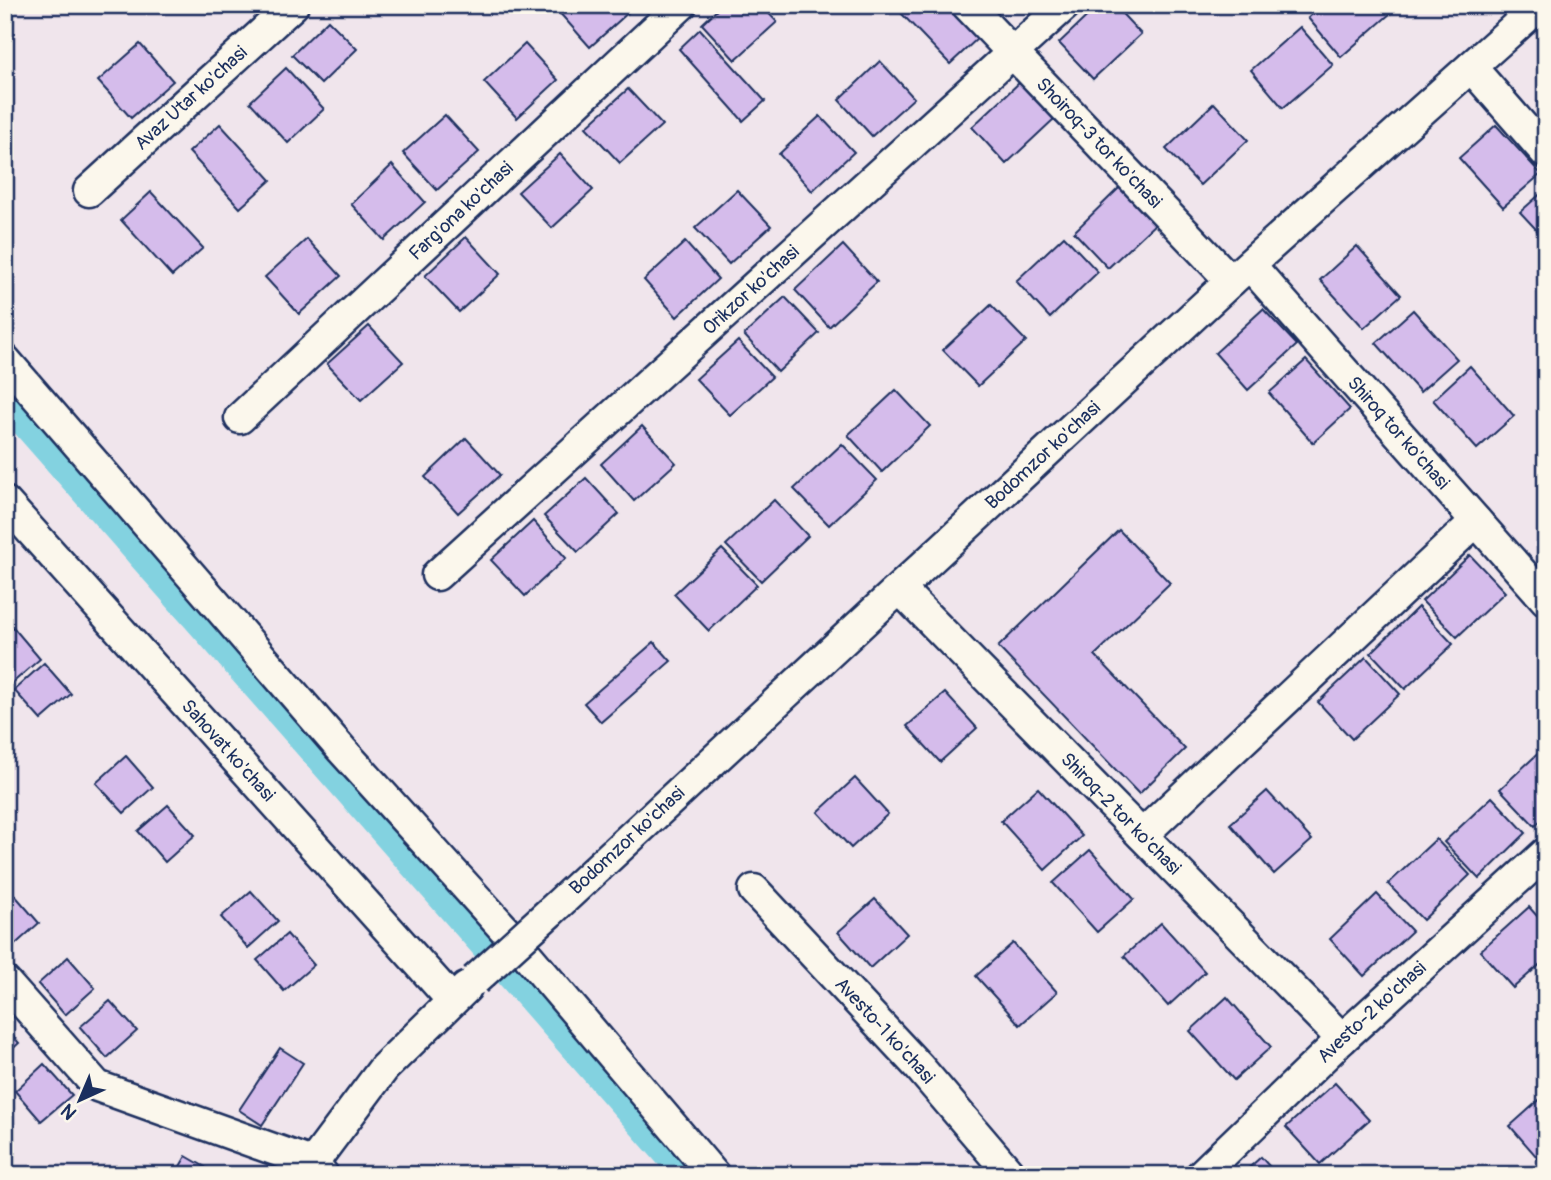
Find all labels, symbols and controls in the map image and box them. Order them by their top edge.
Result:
street label: Avaz Utar ko'chasi [130,41,252,155]
street label: Shoiroq-3 tor ko'chasi [1031,73,1167,213]
street label: Farg'ona ko'chasi [404,156,518,266]
street label: Orikzor ko'chasi [698,240,804,340]
street label: Shiroq tor ko'chasi [1342,371,1455,494]
street label: Bodomzor ko'chasi [980,396,1106,515]
street label: Sahovat ko'chasi [176,695,280,807]
street label: Shiroq-2 tor ko'chasi [1055,748,1186,880]
street label: Bodomzor ko'chasi [564,781,690,900]
street label: Avesto-2 ko'chasi [1312,956,1431,1068]
street label: Avesto-1 ko'chasi [830,972,940,1089]
north arrow [46,1064,116,1134]
text: N [56,1098,82,1125]

